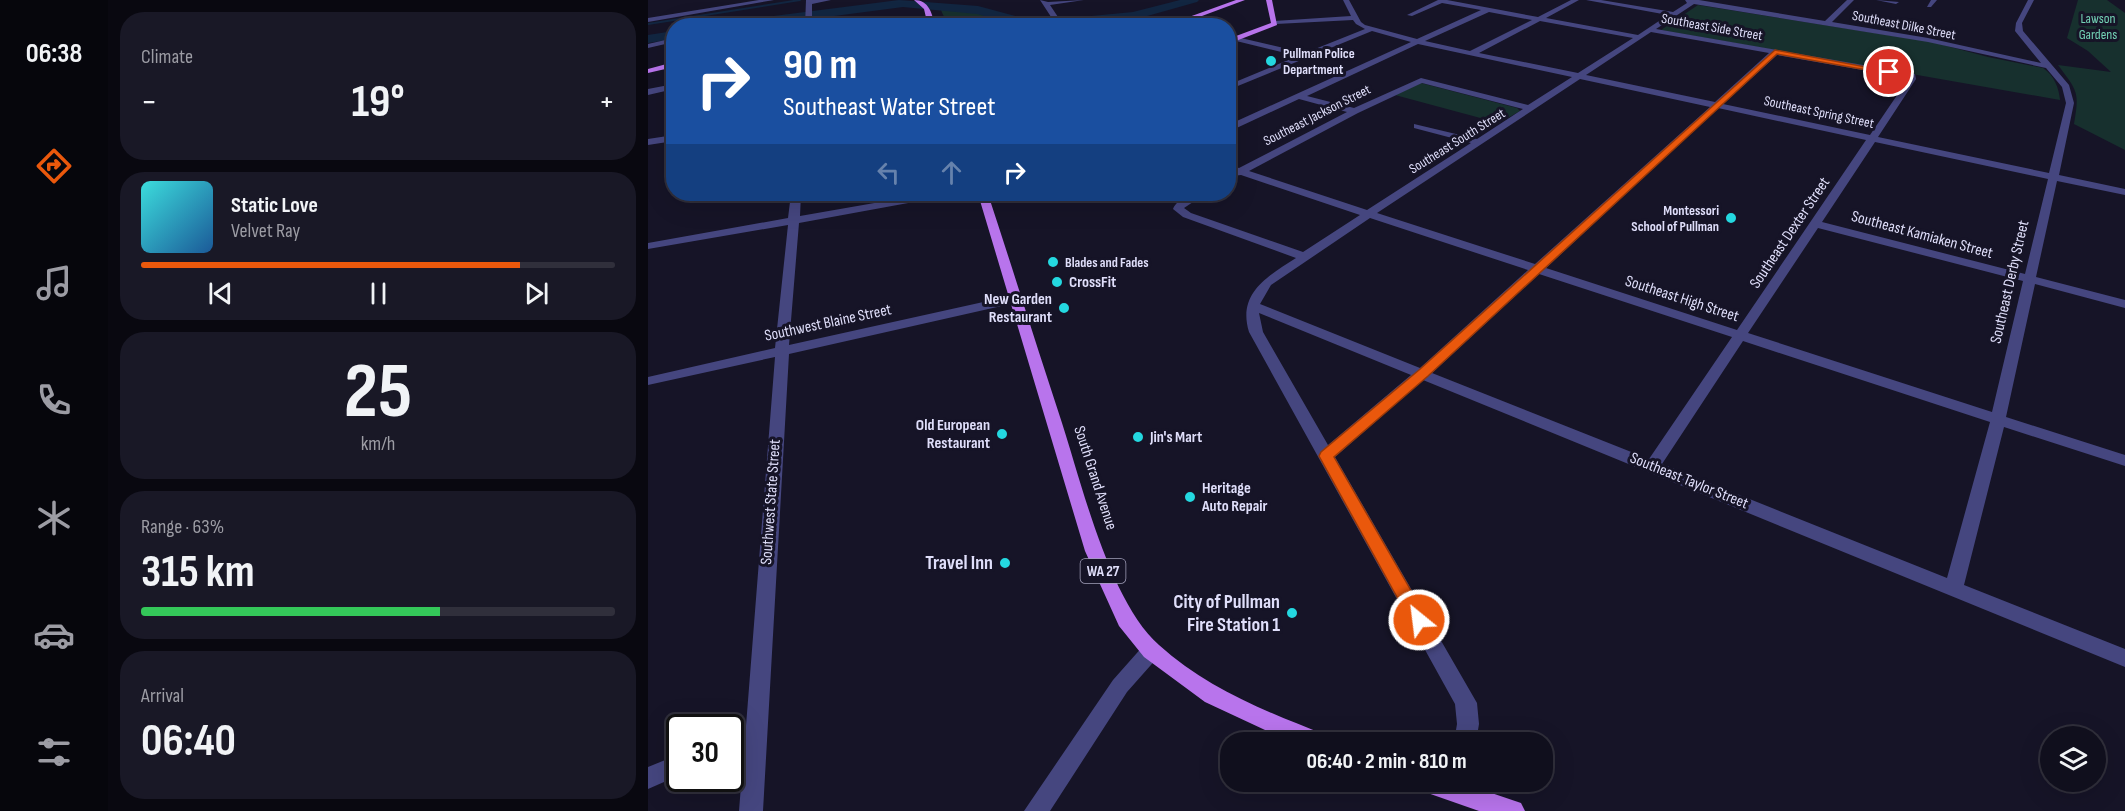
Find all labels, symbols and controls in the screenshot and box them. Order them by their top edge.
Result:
street label: Southeast Dilke Street [1851,7,1957,43]
street label: Southeast Side Street [1660,10,1764,44]
park label: Lawson Gardens [2079,10,2117,43]
text: 06:38 [26,38,82,70]
text: 90 m [783,40,857,91]
icon: right [684,42,762,120]
text: Climate [141,45,193,69]
place label: Pullman Police Department [1283,45,1355,78]
pin [1863,46,1914,97]
marker: Pullman Police Department [1264,54,1278,68]
icon: arrive [1872,55,1905,88]
text: 19° [351,75,405,130]
street label: Southeast Jackson Street [1261,81,1373,149]
text: − [141,82,157,122]
text: + [599,82,615,122]
text: Southeast Water Street [783,91,995,123]
street label: Southeast Spring Street [1762,92,1876,132]
street label: Southeast South Street [1406,105,1508,177]
icon: directions [33,145,75,187]
icon: left [872,156,905,189]
icon: ahead [935,156,968,189]
icon: right [998,156,1031,189]
street label: Southeast Dexter Street [1746,174,1834,292]
text: Static Love [231,192,318,219]
place label: Montessori School of Pullman [1631,202,1719,235]
street label: Southeast Kamiaken Street [1849,207,1995,263]
marker: Montessori School of Pullman [1724,211,1738,225]
text: Velvet Ray [231,219,300,243]
street label: Southeast Derby Street [1987,219,2033,345]
place label: Blades and Fades [1065,254,1149,271]
marker: Blades and Fades [1046,255,1060,269]
icon: music [33,262,75,304]
street label: Southeast High Street [1623,272,1741,326]
place label: CrossFit [1069,273,1116,292]
marker: CrossFit [1050,275,1064,289]
icon: previous [204,277,237,310]
icon: pause [362,277,395,310]
icon: next [520,277,553,310]
place label: New Garden Restaurant [984,290,1052,327]
street label: Southwest Blaine Street [763,300,893,346]
marker: New Garden Restaurant [1057,301,1071,315]
text: 25 [344,346,412,439]
icon: phone [33,379,75,421]
place label: Old European Restaurant [916,416,990,453]
street label: South Grand Avenue [1069,424,1121,532]
marker: Old European Restaurant [995,427,1009,441]
place label: Jin's Mart [1149,428,1202,447]
marker: Jin's Mart [1131,430,1145,444]
text: km/h [361,432,395,456]
street label: Southwest State Street [757,439,785,565]
street label: Southeast Taylor Street [1627,449,1751,513]
place label: Heritage Auto Repair [1201,479,1267,516]
marker: Heritage Auto Repair [1183,490,1197,504]
icon: climate [33,497,75,539]
text: Range · 63% [141,515,224,539]
text: 315 km [141,545,255,600]
place label: Travel Inn [925,551,993,575]
marker: Travel Inn [998,556,1012,570]
road number: WA 27 [1080,559,1126,583]
position arrow [1387,588,1451,652]
place label: City of Pullman Fire Station 1 [1173,590,1280,637]
marker: City of Pullman Fire Station 1 [1285,606,1299,620]
icon: car [33,614,75,656]
text: Arrival [141,684,184,708]
text: 06:40 [141,714,236,769]
speed limit sign: 30 [666,714,744,792]
map controls [2040,726,2106,792]
button: layers [2040,726,2106,792]
icon: filters [33,731,75,773]
text: 06:40 · 2 min · 810 m [1306,748,1467,775]

